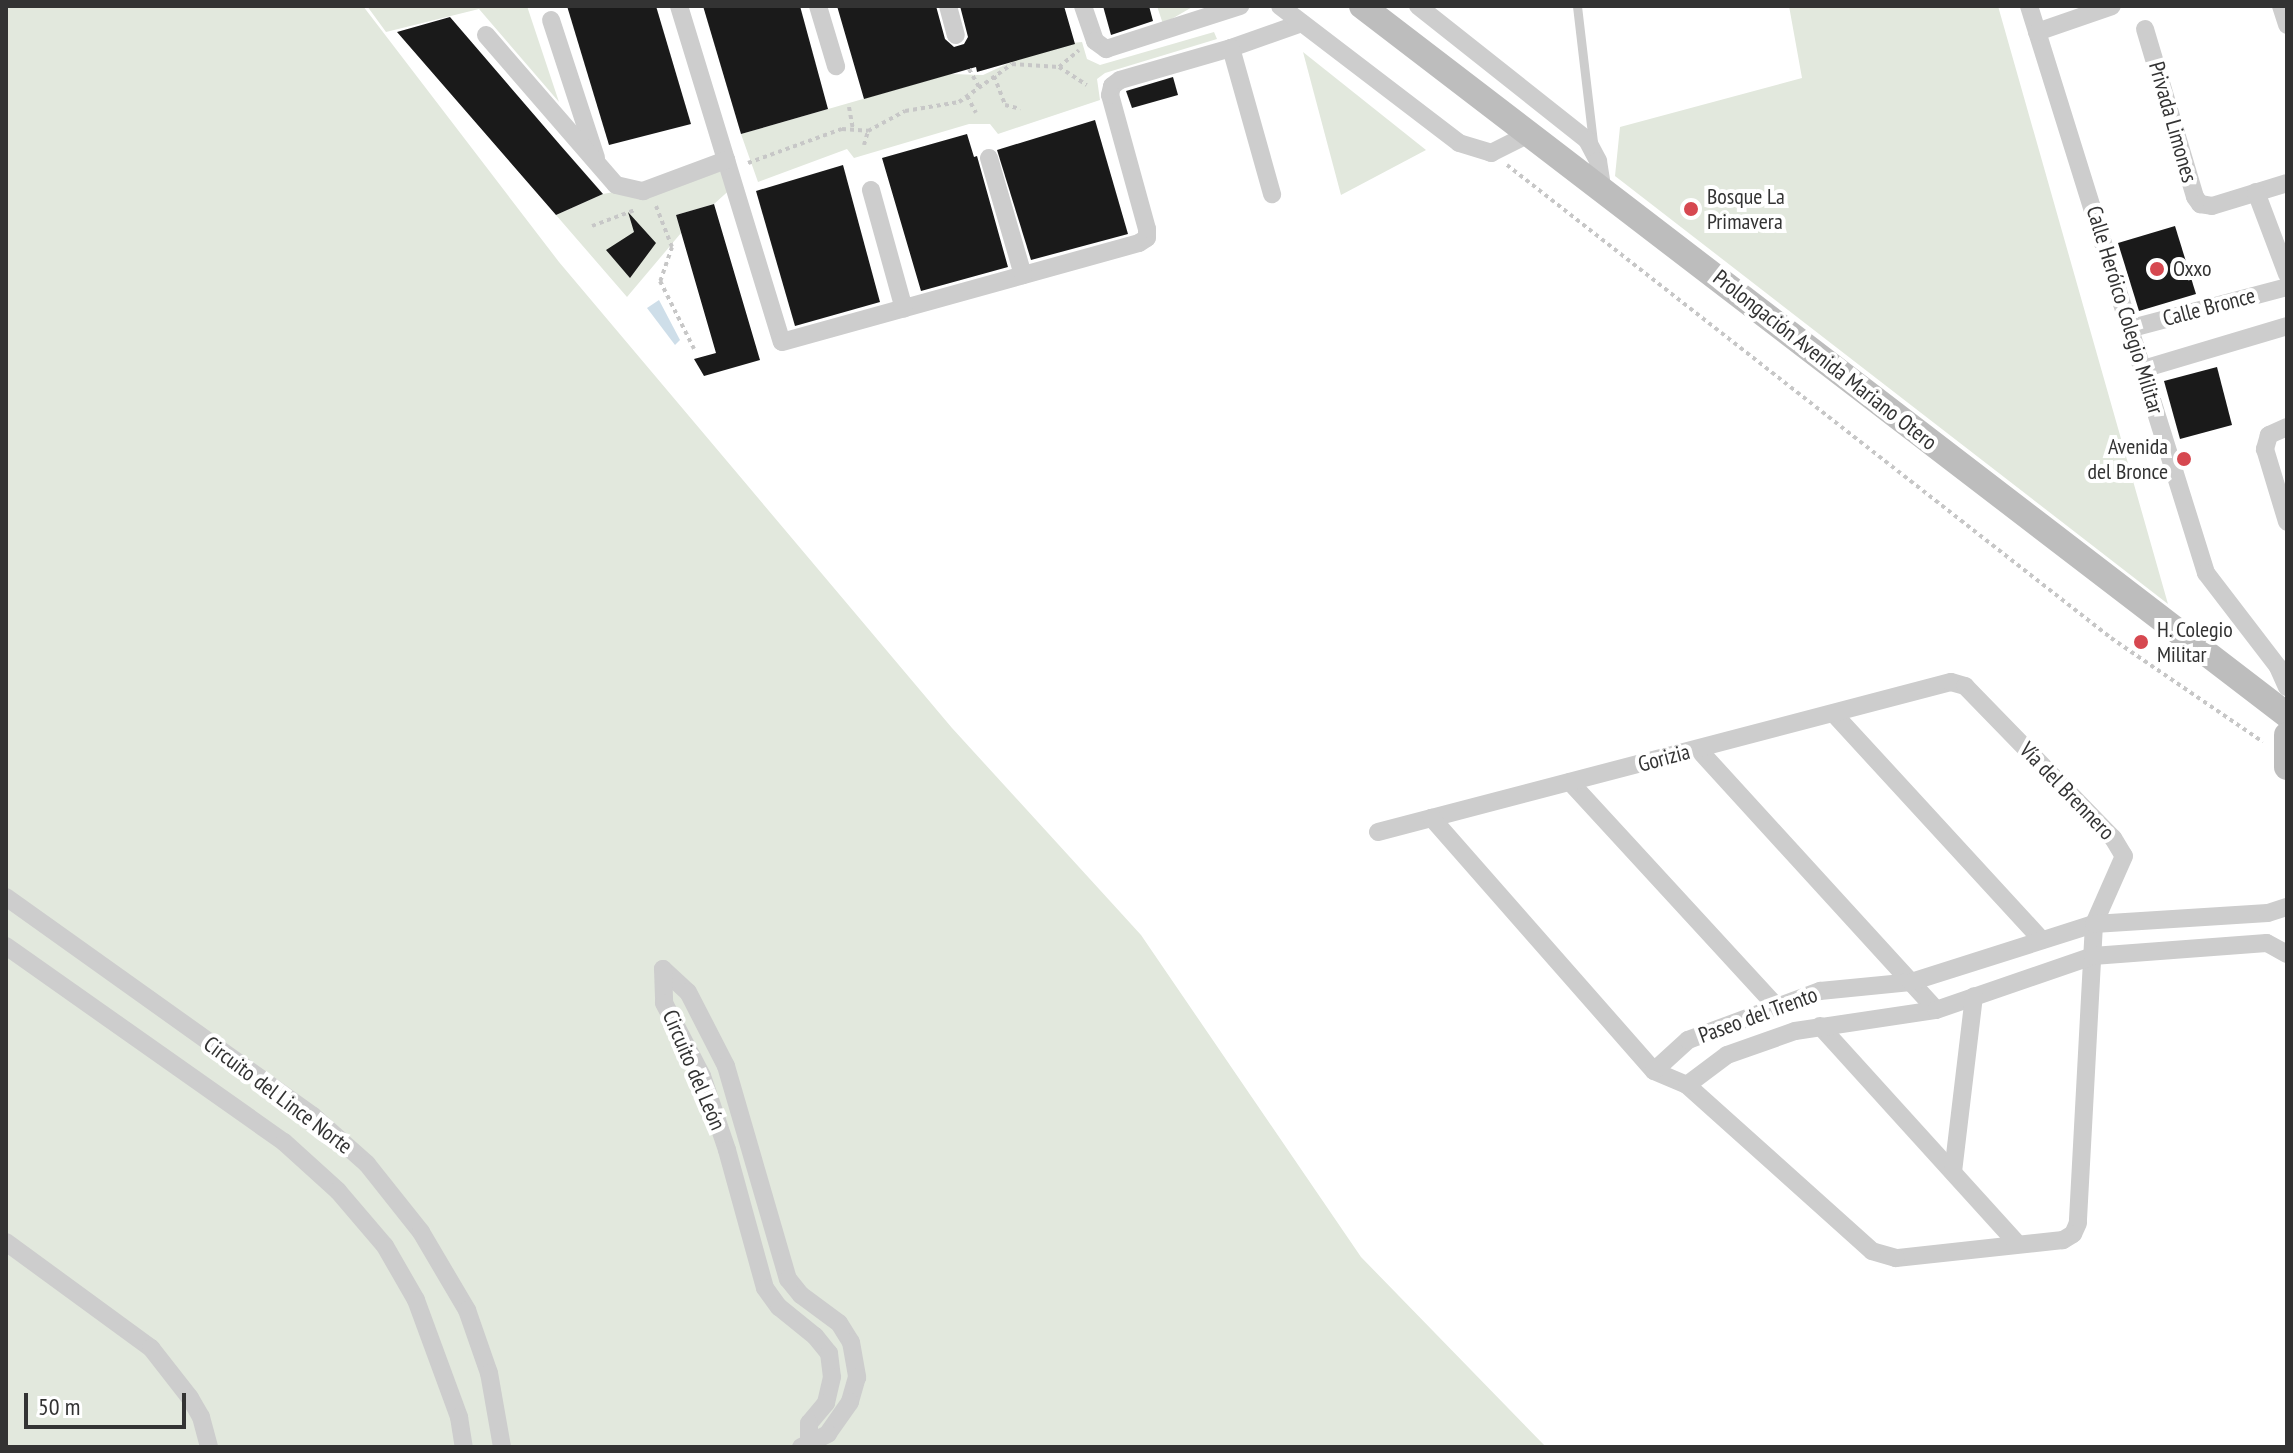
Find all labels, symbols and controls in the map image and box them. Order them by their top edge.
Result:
street label: Privada Limones [2143,59,2203,185]
place label: Bosque La Primavera [1707,183,1785,234]
marker: Bosque La Primavera [1682,200,1700,218]
street label: Calle Heróico Colegio Militar [2081,203,2169,417]
place label: Oxxo [2173,256,2211,282]
marker: Oxxo [2148,260,2166,278]
street label: Prolongación Avenida Mariano Otero [1708,264,1942,456]
street label: Calle Bronce [2160,282,2258,332]
place label: Avenida del Bronce [2088,433,2168,484]
marker: Avenida del Bronce [2175,450,2193,468]
place label: H. Colegio Militar [2157,616,2234,668]
marker: H. Colegio Militar [2132,633,2150,651]
street label: Vía del Brennero [2014,737,2120,845]
street label: Gorizia [1635,738,1693,778]
street label: Paseo del Trento [1695,981,1821,1049]
street label: Circuito del León [657,1006,731,1134]
street label: Circuito del Lince Norte [199,1031,357,1159]
scale bar [28,1377,190,1427]
text: 50 m [38,1391,80,1422]

